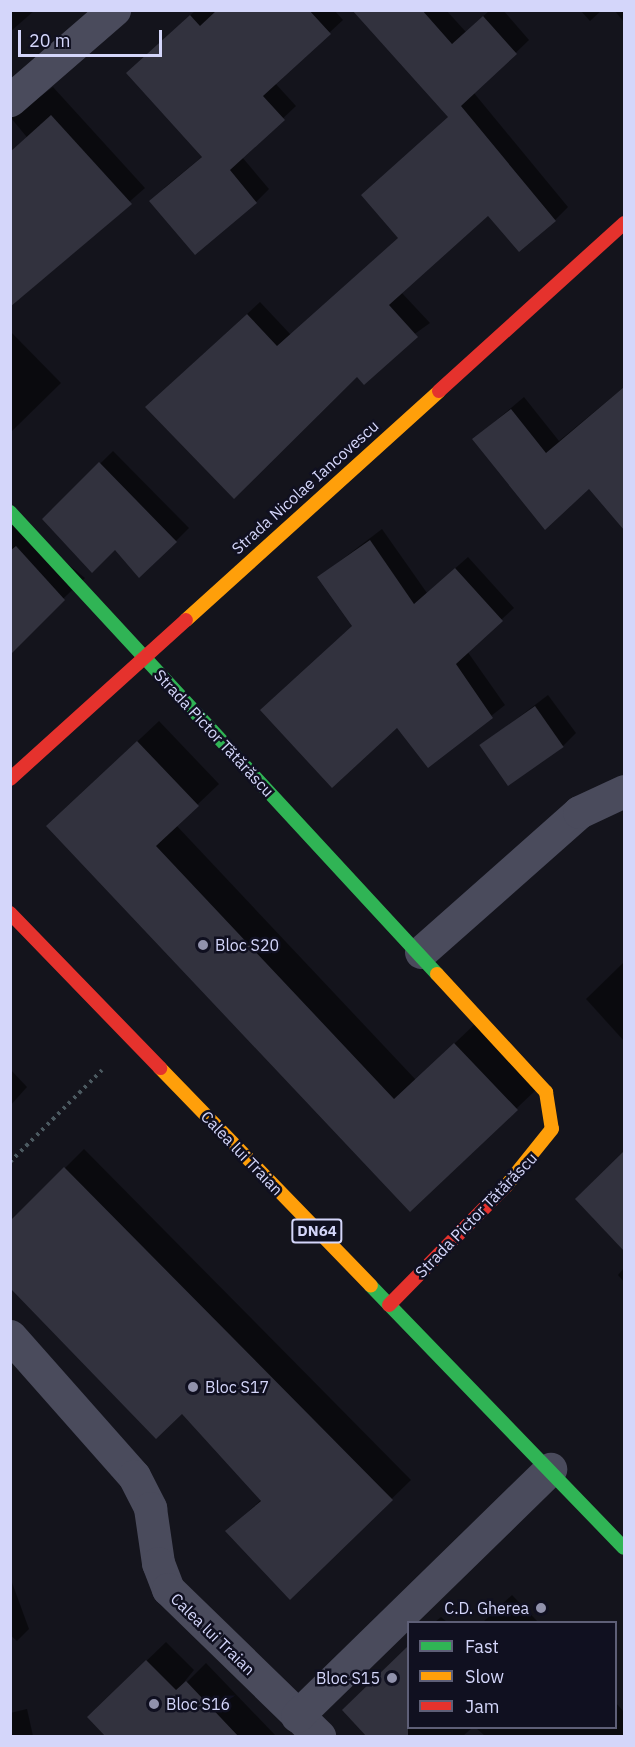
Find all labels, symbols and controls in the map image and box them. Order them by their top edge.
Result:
scale bar [21,18,165,56]
text: 20 m [29,29,71,52]
street label: Strada Nicolae Iancovescu [228,416,382,558]
street label: Strada Pictor Tătărăscu [150,665,278,801]
place label: Bloc S20 [215,935,279,955]
marker: Bloc S20 [196,938,210,952]
street label: Calea lui Traian [197,1107,287,1199]
street label: Strada Pictor Tătărăscu [411,1148,541,1282]
road number: DN64 [290,1219,344,1243]
place label: Bloc S17 [205,1377,269,1397]
marker: Bloc S17 [186,1380,200,1394]
street label: Calea lui Traian [167,1589,259,1679]
place label: C.D. Gherea [444,1598,529,1618]
marker: C.D. Gherea [534,1601,548,1615]
legend [407,1621,617,1729]
text: Fast [465,1635,499,1658]
text: Slow [465,1665,504,1688]
place label: Bloc S15 [316,1668,380,1688]
marker: Bloc S15 [385,1671,399,1685]
place label: Bloc S16 [166,1694,230,1714]
text: Jam [465,1695,500,1718]
marker: Bloc S16 [147,1697,161,1711]

